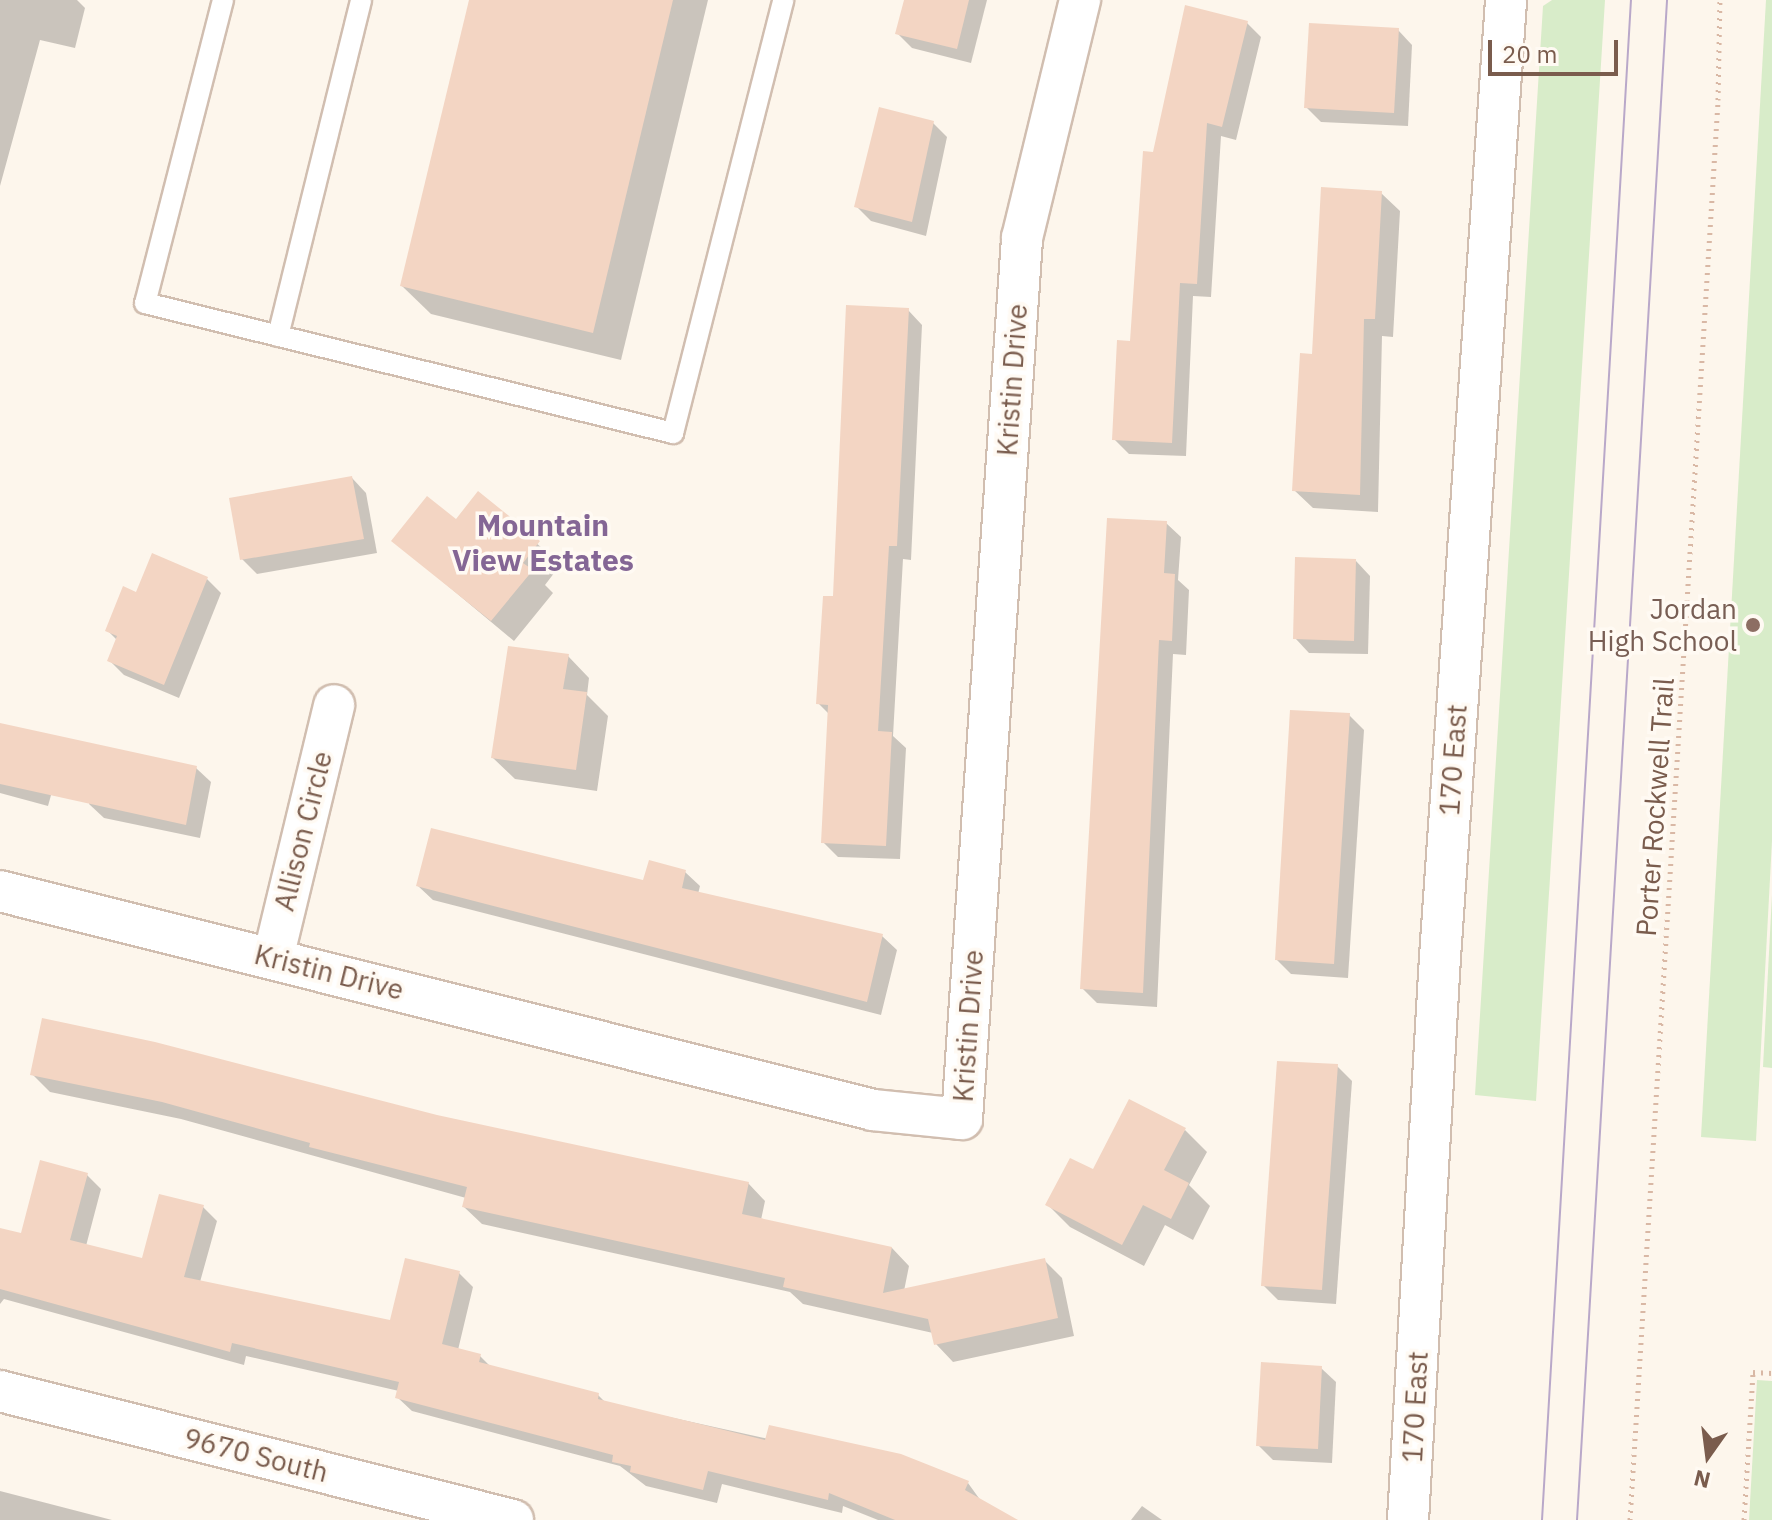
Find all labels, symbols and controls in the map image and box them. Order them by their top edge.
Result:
scale bar [1492,24,1622,74]
text: 20 m [1502,38,1557,70]
street label: Kristin Drive [990,303,1034,457]
district label: Mountain View Estates [452,507,634,578]
place label: Jordan High School [1588,592,1737,658]
marker: Jordan High School [1744,616,1762,634]
street label: Porter Rockwell Trail [1629,676,1681,938]
street label: 170 East [1432,703,1474,817]
street label: Allison Circle [267,748,339,914]
street label: Kristin Drive [251,937,407,1007]
street label: Kristin Drive [946,949,990,1103]
street label: 170 East [1395,1350,1435,1464]
north arrow [1668,1416,1748,1496]
street label: 9670 South [180,1421,332,1489]
text: N [1691,1464,1713,1496]

